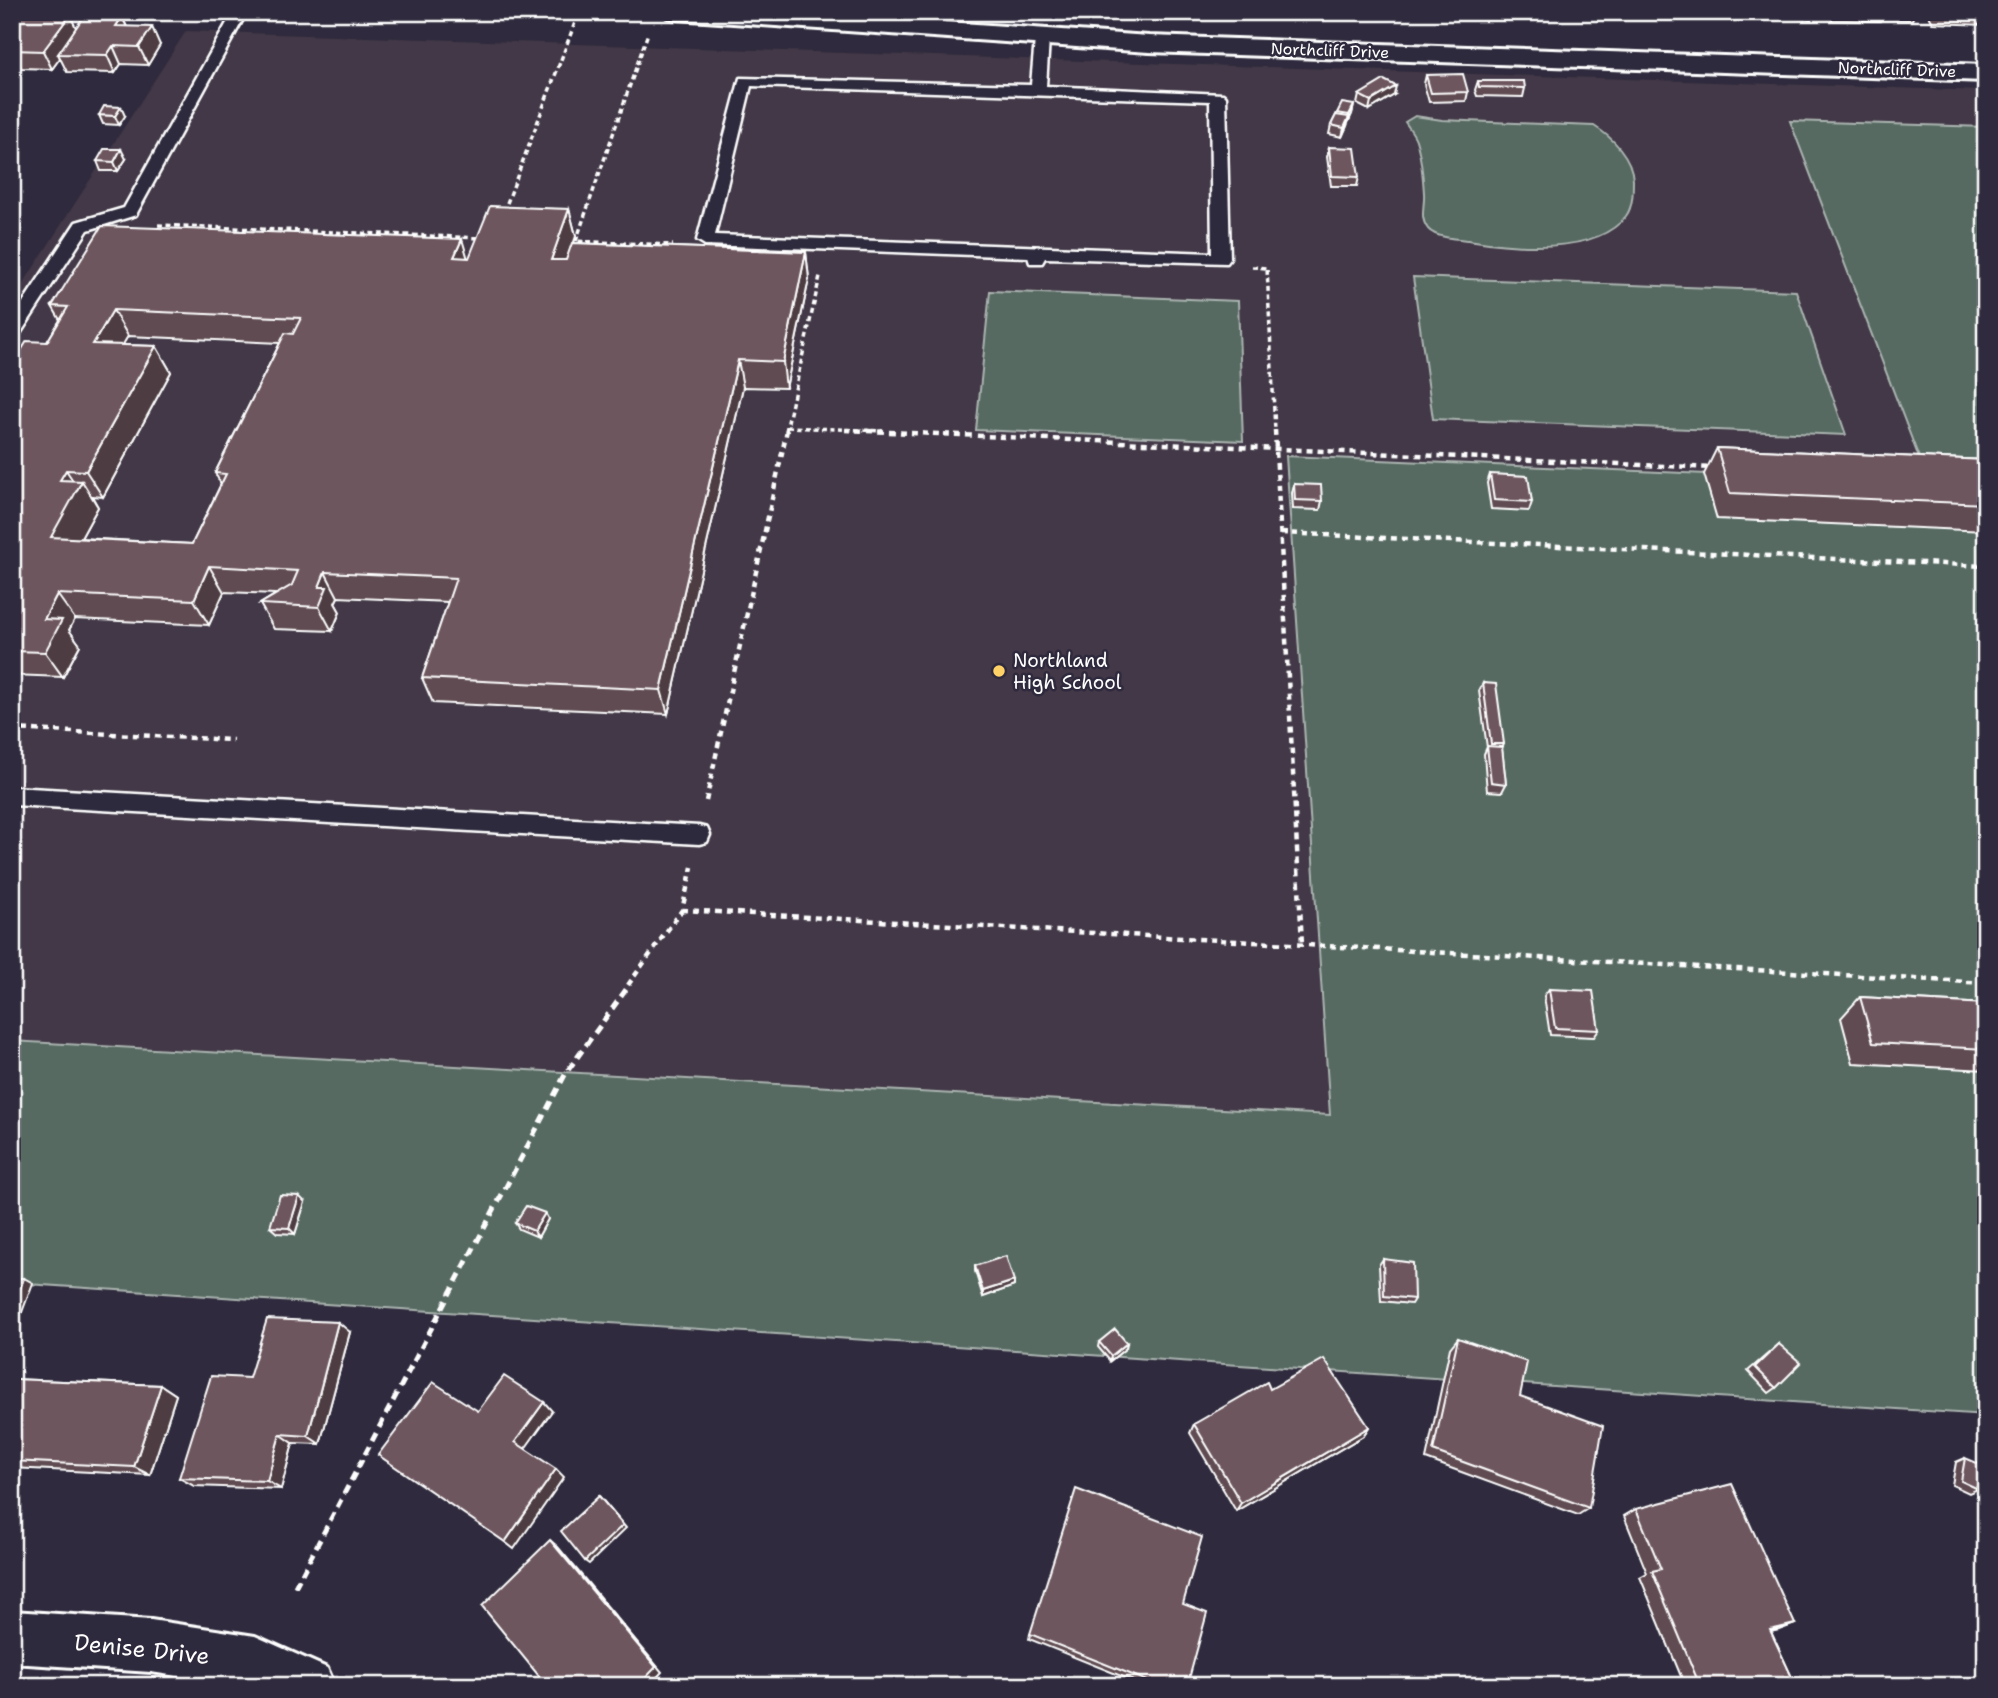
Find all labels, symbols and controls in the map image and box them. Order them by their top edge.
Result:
street label: Northcliff Drive [1270,38,1390,63]
street label: Northcliff Drive [1837,57,1957,82]
place label: Northland High School [1013,648,1122,695]
marker: Northland High School [991,663,1007,679]
street label: Denise Drive [73,1627,211,1671]

